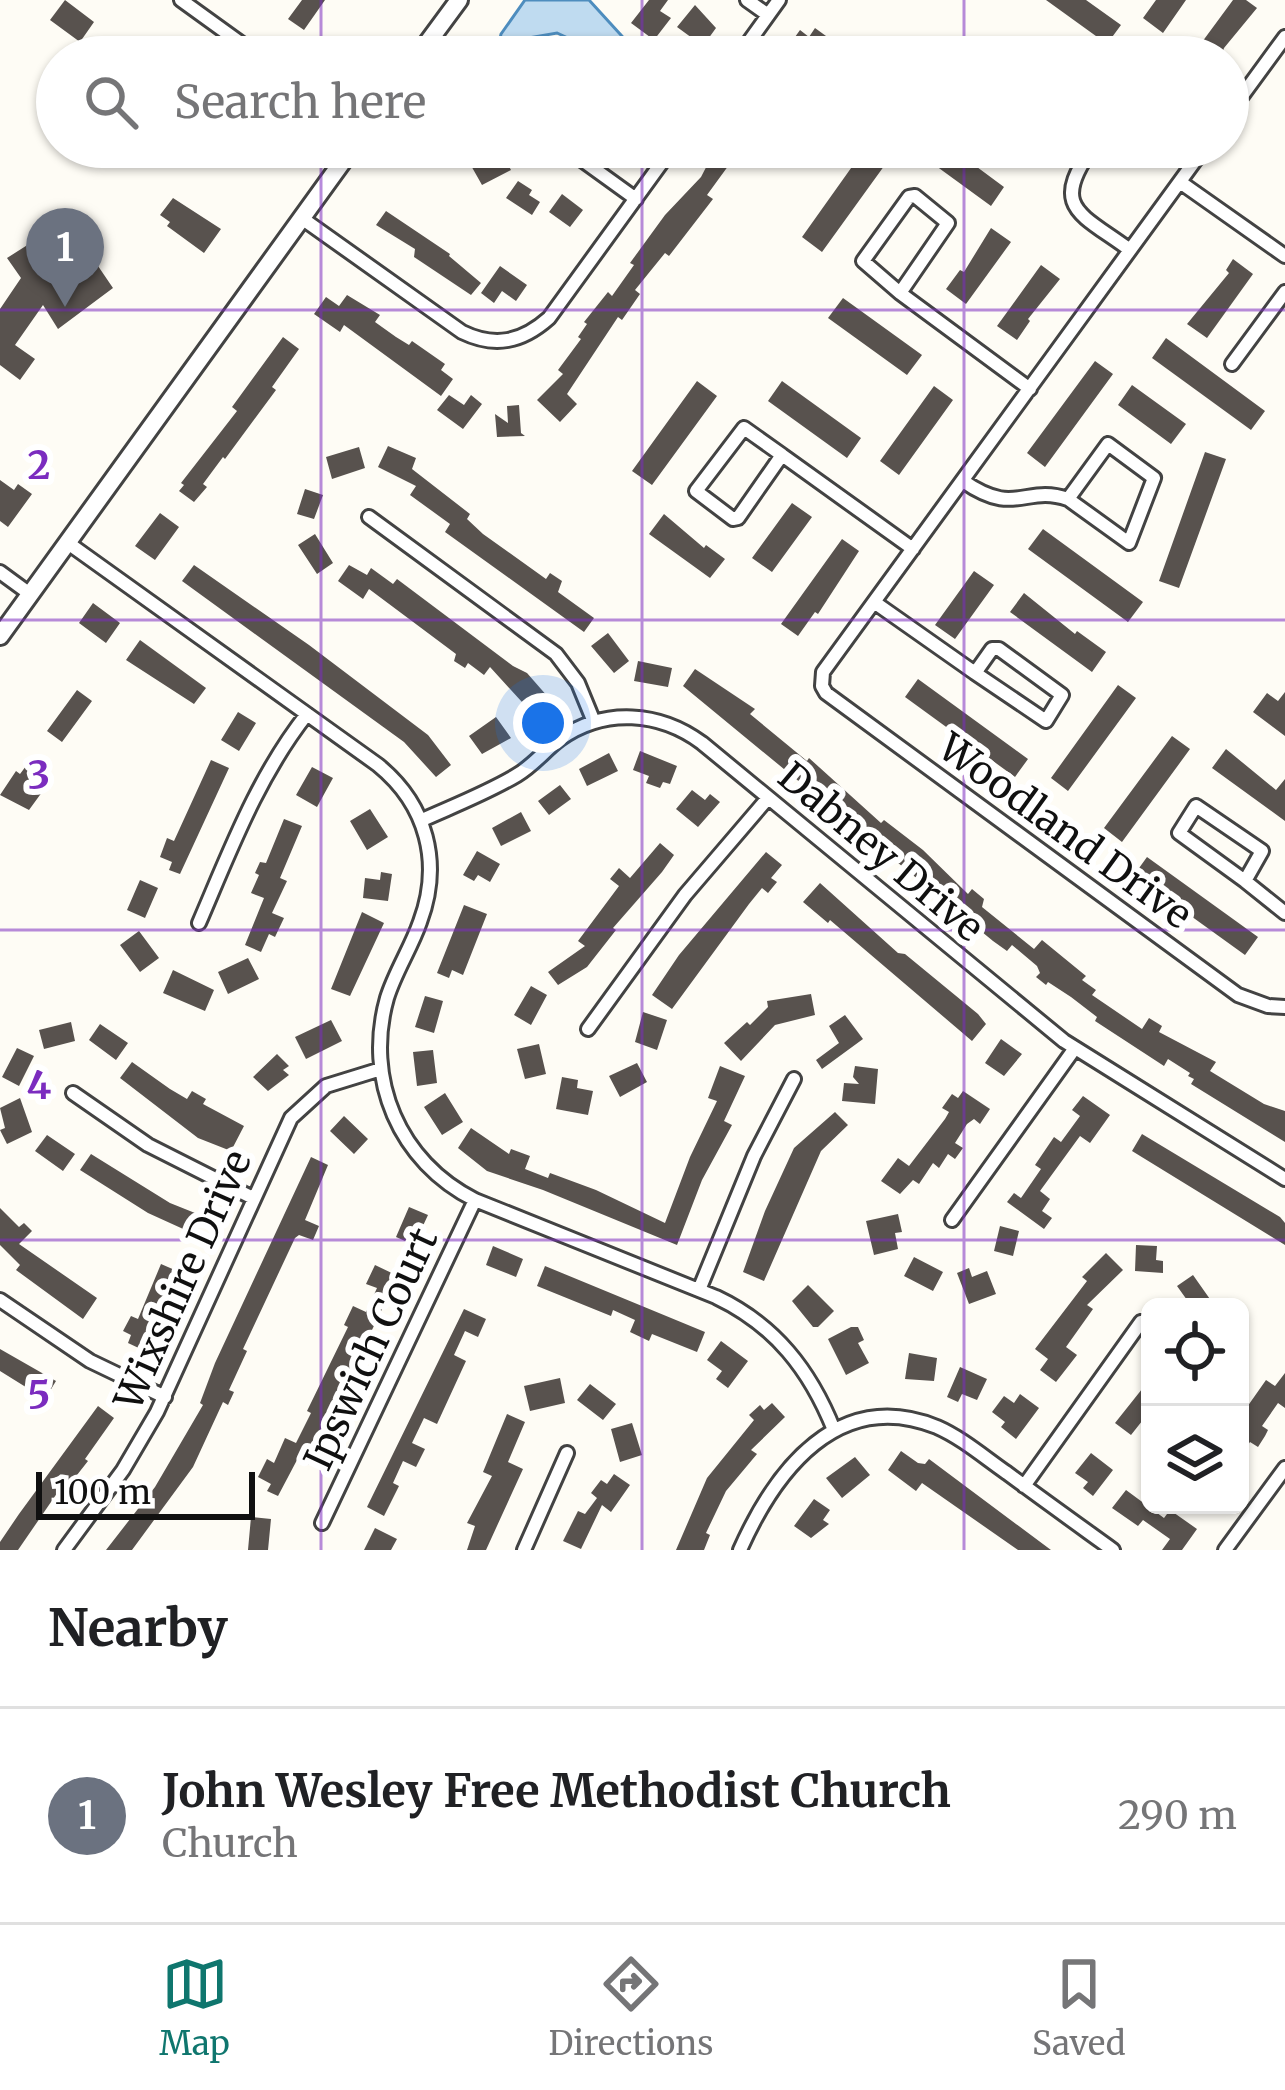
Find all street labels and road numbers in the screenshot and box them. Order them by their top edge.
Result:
street label: Woodland Drive [928,722,1201,939]
street label: Dabney Drive [768,752,994,952]
street label: Wixshire Drive [103,1143,262,1418]
street label: Ipswich Court [294,1220,448,1478]

